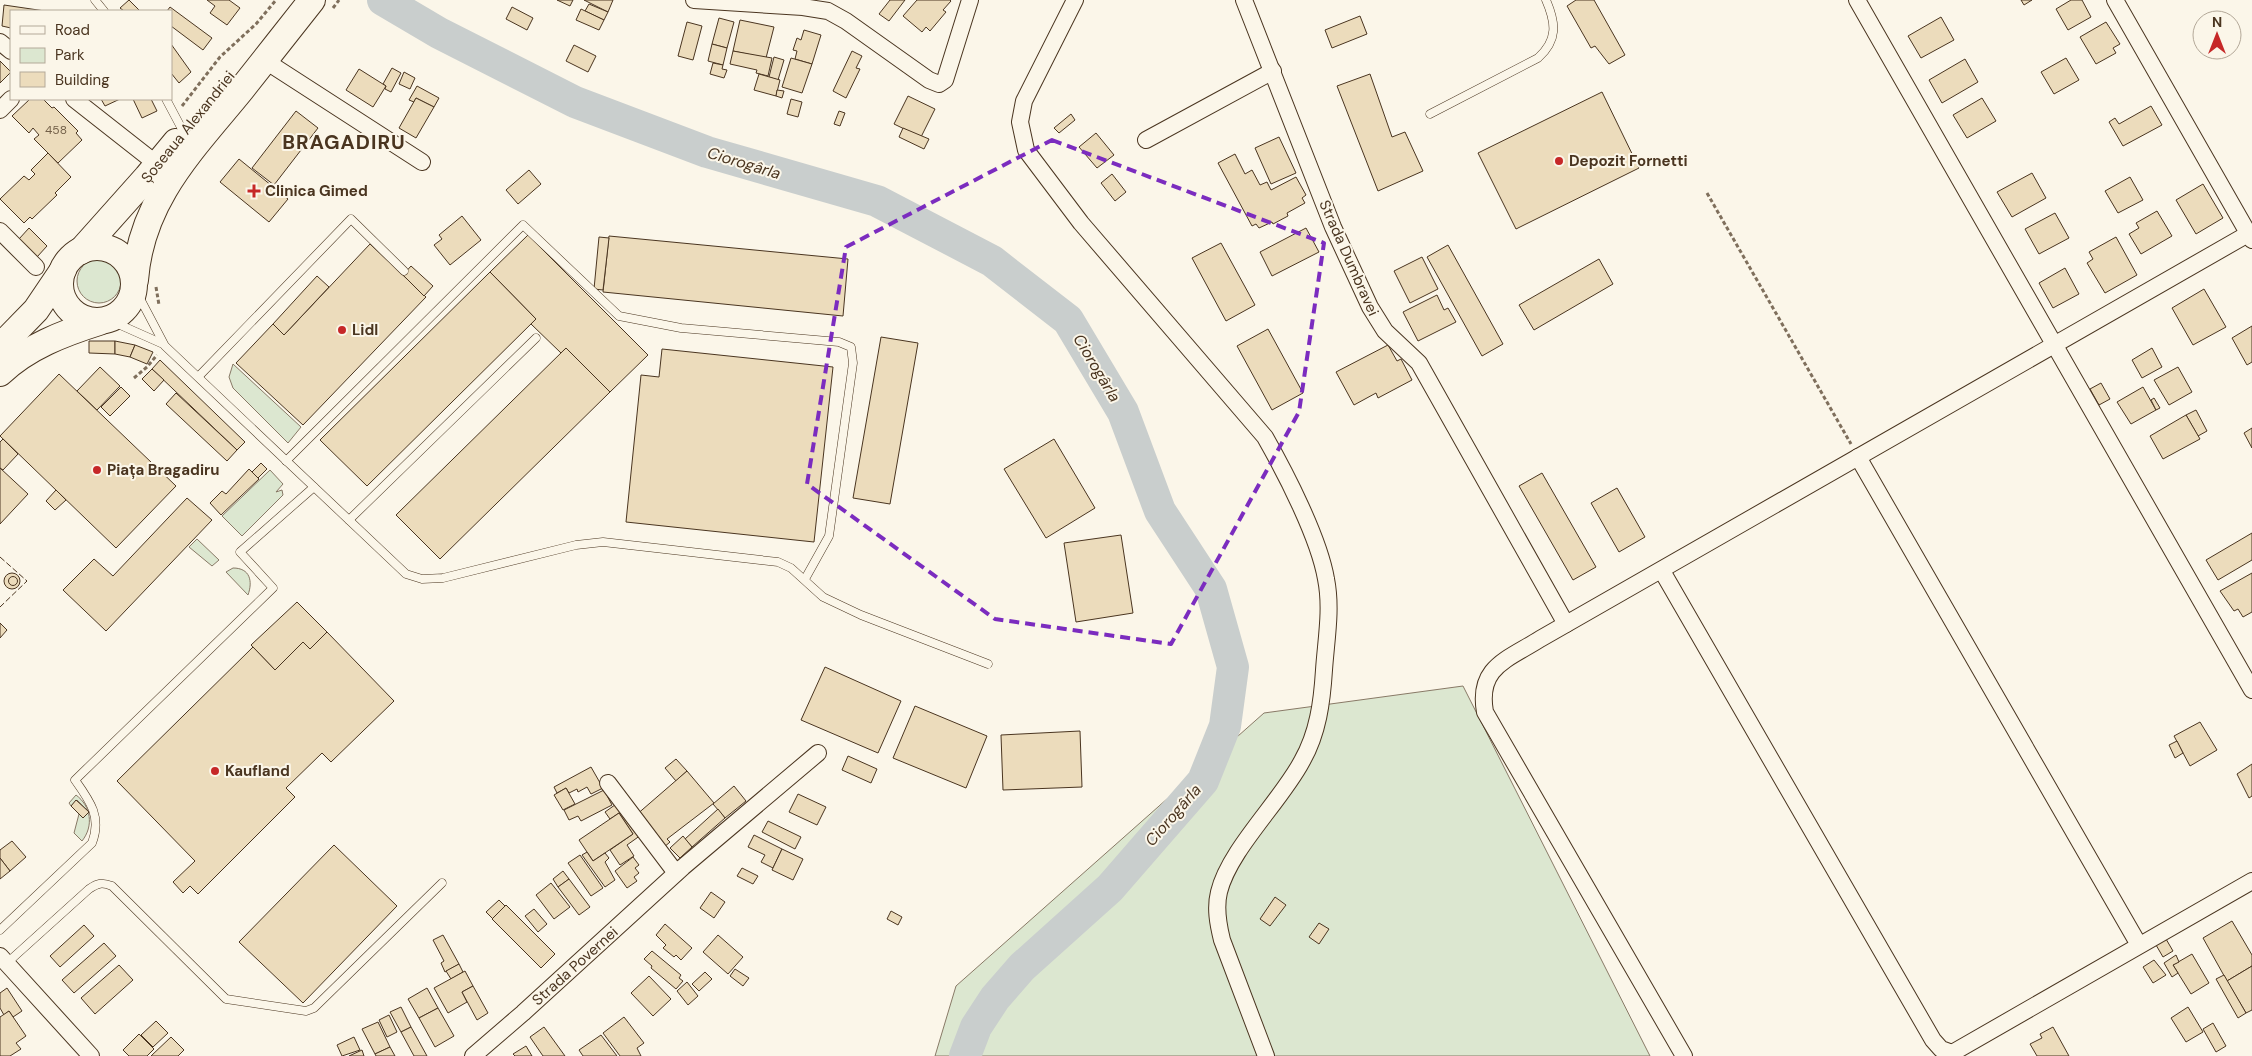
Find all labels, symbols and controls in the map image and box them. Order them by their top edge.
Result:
legend [10,10,172,100]
north arrow [2192,10,2242,60]
text: N [2212,13,2222,31]
text: Road [55,20,90,40]
text: Park [55,45,85,65]
street label: Șoseaua Alexandriei [137,67,239,187]
text: Building [55,70,110,90]
house number: 458 [45,122,67,138]
district label: BRAGADIRU [282,129,406,155]
water label: Ciorogârla [705,142,783,184]
place label: Depozit Fornetti [1569,151,1688,171]
marker: Depozit Fornetti [1553,155,1565,167]
place label: Clinica Gimed [265,181,368,201]
marker: Clinica Gimed [247,184,261,198]
street label: Strada Dumbravei [1315,197,1383,319]
place label: Lidl [352,320,378,340]
marker: Lidl [336,324,348,336]
water label: Ciorogârla [1068,330,1126,406]
place label: Piața Bragadiru [107,460,219,480]
marker: Piața Bragadiru [91,464,103,476]
place label: Kaufland [225,761,290,781]
marker: Kaufland [209,765,221,777]
water label: Ciorogârla [1140,779,1206,850]
street label: Strada Povernei [528,922,622,1010]

